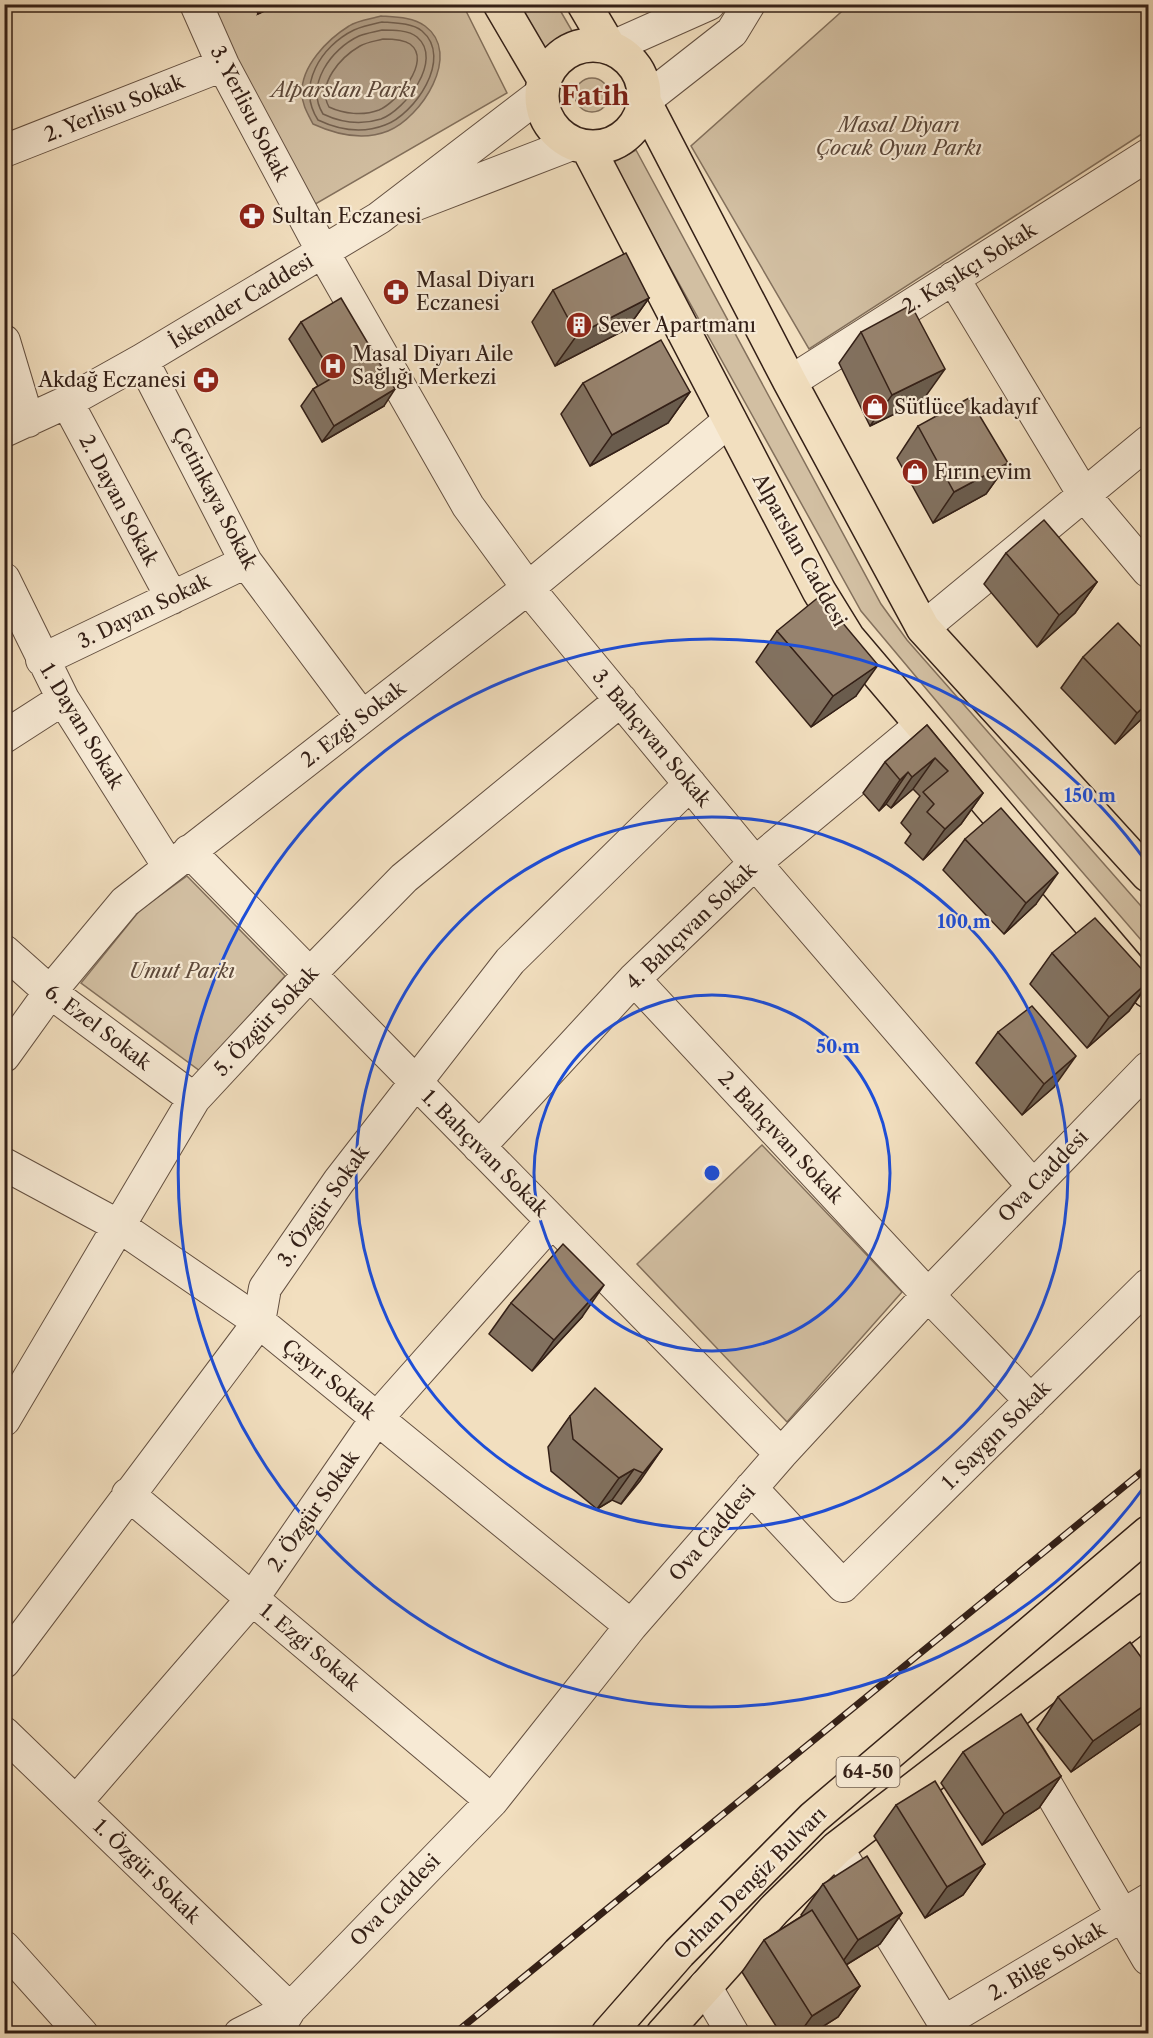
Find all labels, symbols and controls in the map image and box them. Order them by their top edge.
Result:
street label: 3. Yerlisu Sokak [206,42,295,186]
street label: 2. Yerlisu Sokak [41,68,189,147]
park label: Alparslan Parkı [268,78,417,102]
district label: Fatih [560,80,630,112]
park label: Masal Diyarı Çocuk Oyun Parkı [816,113,982,160]
pharmacy icon: Sultan Eczanesi [237,201,267,231]
place label: Sultan Eczanesi [272,204,421,228]
street label: 2. Kaşıkçı Sokak [898,216,1042,319]
street label: İskender Caddesi [164,248,317,353]
place label: Masal Diyarı Eczanesi [416,268,535,315]
pharmacy icon: Masal Diyarı Eczanesi [381,277,411,307]
building icon: Sever Apartmanı [564,310,594,340]
place label: Sever Apartmanı [598,313,756,337]
place label: Masal Diyarı Aile Sağlığı Merkezi [352,342,513,389]
hospital icon: Masal Diyarı Aile Sağlığı Merkezi [318,351,348,381]
pharmacy icon: Akdağ Eczanesi [191,365,221,395]
place label: Akdağ Eczanesi [37,368,186,392]
shop icon: Sütlüce kadayıf [860,392,890,422]
place label: Sütlüce kadayıf [894,395,1041,419]
street label: Çetinkaya Sokak [167,423,263,574]
street label: 2. Dayan Sokak [74,430,164,571]
shop icon: Fırın evim [900,457,930,487]
place label: Fırın evim [934,460,1032,484]
street label: Alparslan Caddesi [747,468,852,631]
street label: 3. Dayan Sokak [74,568,215,653]
street label: 1. Dayan Sokak [35,659,130,794]
street label: 3. Bahçıvan Sokak [588,665,717,812]
street label: 2. Ezgi Sokak [296,675,411,772]
text: 150 m [1064,785,1116,807]
street label: 4. Bahçıvan Sokak [621,857,762,994]
text: 100 m [937,911,991,933]
park label: Umut Parkı [129,959,235,983]
street label: 5. Özgür Sokak [208,959,324,1081]
street label: 6. Ezel Sokak [40,979,157,1075]
text: 50 m [816,1036,860,1058]
street label: 2. Bahçıvan Sokak [714,1066,849,1209]
street label: 1. Bahçıvan Sokak [417,1085,554,1222]
street label: Ova Caddesi [993,1125,1093,1227]
street label: 3. Özgür Sokak [272,1139,374,1271]
centre of rings [702,1163,722,1183]
street label: Çayır Sokak [277,1334,382,1425]
street label: 1. Saygın Sokak [937,1375,1056,1494]
street label: 2. Özgür Sokak [262,1444,364,1576]
street label: Ova Caddesi [664,1480,760,1586]
street label: 1. Ezgi Sokak [255,1598,366,1696]
road number: 64-50 [836,1757,900,1787]
street label: Orhan Dengiz Bulvarı [669,1802,831,1964]
street label: 1. Özgür Sokak [89,1813,207,1929]
street label: Ova Caddesi [345,1849,445,1951]
street label: 2. Bilge Sokak [984,1916,1111,2005]

